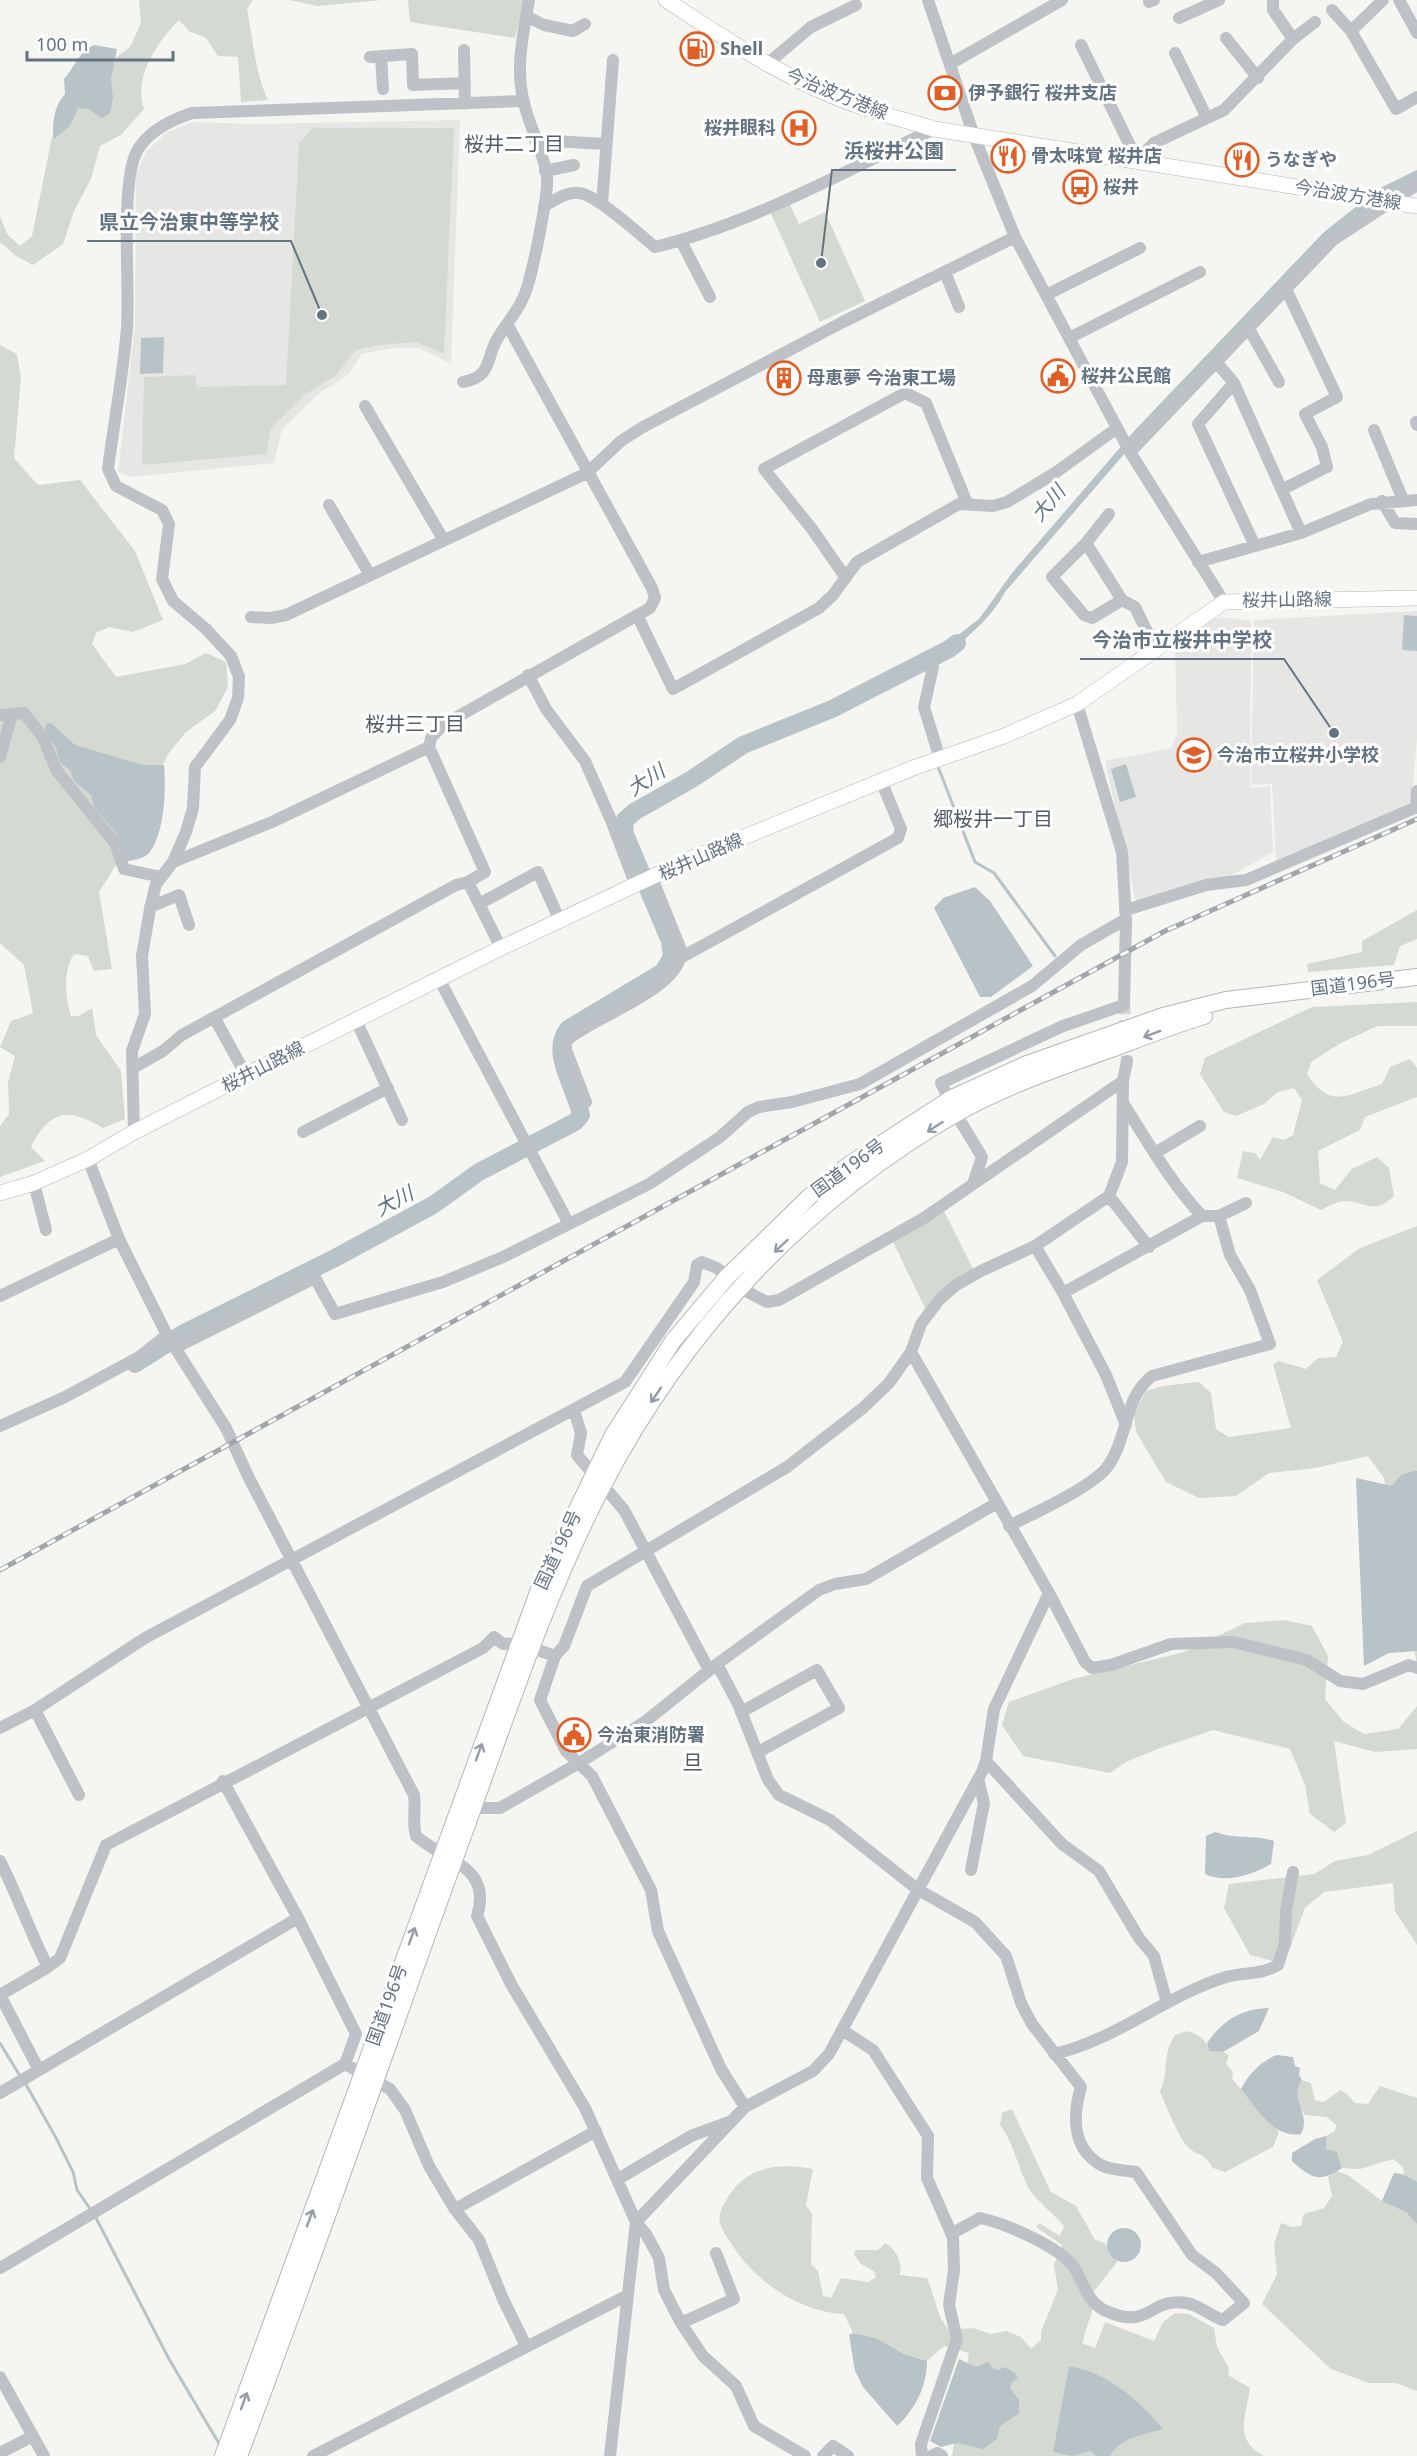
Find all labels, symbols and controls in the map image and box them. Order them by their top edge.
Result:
scale bar [27,24,172,62]
fuel station icon: Shell [679,31,715,67]
text: 100 m [36,32,88,56]
place label: Shell [720,36,763,60]
street label: 今治波方港線 [783,62,892,124]
bank icon: 伊予銀行 桜井支店 [927,75,963,111]
place label: 伊予銀行 桜井支店 [968,80,1117,104]
hospital icon: 桜井眼科 [781,110,817,146]
place label: 桜井眼科 [704,115,776,139]
district label: 桜井二丁目 [464,130,564,157]
callout: 浜桜井公園 [832,132,956,170]
text: 浜桜井公園 [844,137,944,164]
restaurant icon: 骨太味覚 桜井店 [990,138,1026,174]
restaurant icon: うなぎや [1224,142,1260,178]
place label: 骨太味覚 桜井店 [1031,143,1162,167]
place label: うなぎや [1265,147,1337,171]
bus stop icon: 桜井 [1062,169,1098,205]
place label: 桜井 [1103,174,1139,198]
street label: 今治波方港線 [1293,174,1403,214]
callout: 県立今治東中等学校 [87,203,291,241]
text: 県立今治東中等学校 [99,208,279,235]
public building icon: 桜井公民館 [1040,358,1076,394]
building icon: 母恵夢 今治東工場 [766,360,802,396]
place label: 桜井公民館 [1081,363,1171,387]
place label: 母恵夢 今治東工場 [807,365,956,389]
water label: 大川 [1024,477,1072,527]
street label: 桜井山路線 [1242,586,1332,612]
callout: 今治市立桜井中学校 [1080,621,1284,659]
text: 今治市立桜井中学校 [1092,626,1272,653]
district label: 桜井三丁目 [365,710,465,737]
school or university icon: 今治市立桜井小学校 [1176,737,1212,773]
place label: 今治市立桜井小学校 [1217,742,1379,766]
water label: 大川 [622,756,672,802]
district label: 郷桜井一丁目 [933,805,1053,832]
street label: 桜井山路線 [655,827,747,885]
street label: 国道196号 [1309,966,1396,1000]
one-way arrow [1143,1029,1162,1040]
street label: 桜井山路線 [217,1035,308,1097]
one-way arrow [927,1122,944,1134]
street label: 国道196号 [806,1133,889,1202]
water label: 大川 [370,1178,420,1222]
one-way arrow [773,1239,788,1253]
one-way arrow [650,1386,662,1403]
street label: 国道196号 [528,1506,586,1593]
public building icon: 今治東消防署 [556,1717,592,1753]
place label: 今治東消防署 [597,1722,705,1746]
one-way arrow [474,1744,485,1762]
district label: 旦 [683,1748,704,1776]
one-way arrow [407,1927,418,1946]
street label: 国道196号 [360,1961,412,2049]
one-way arrow [305,2209,316,2228]
one-way arrow [239,2392,250,2411]

